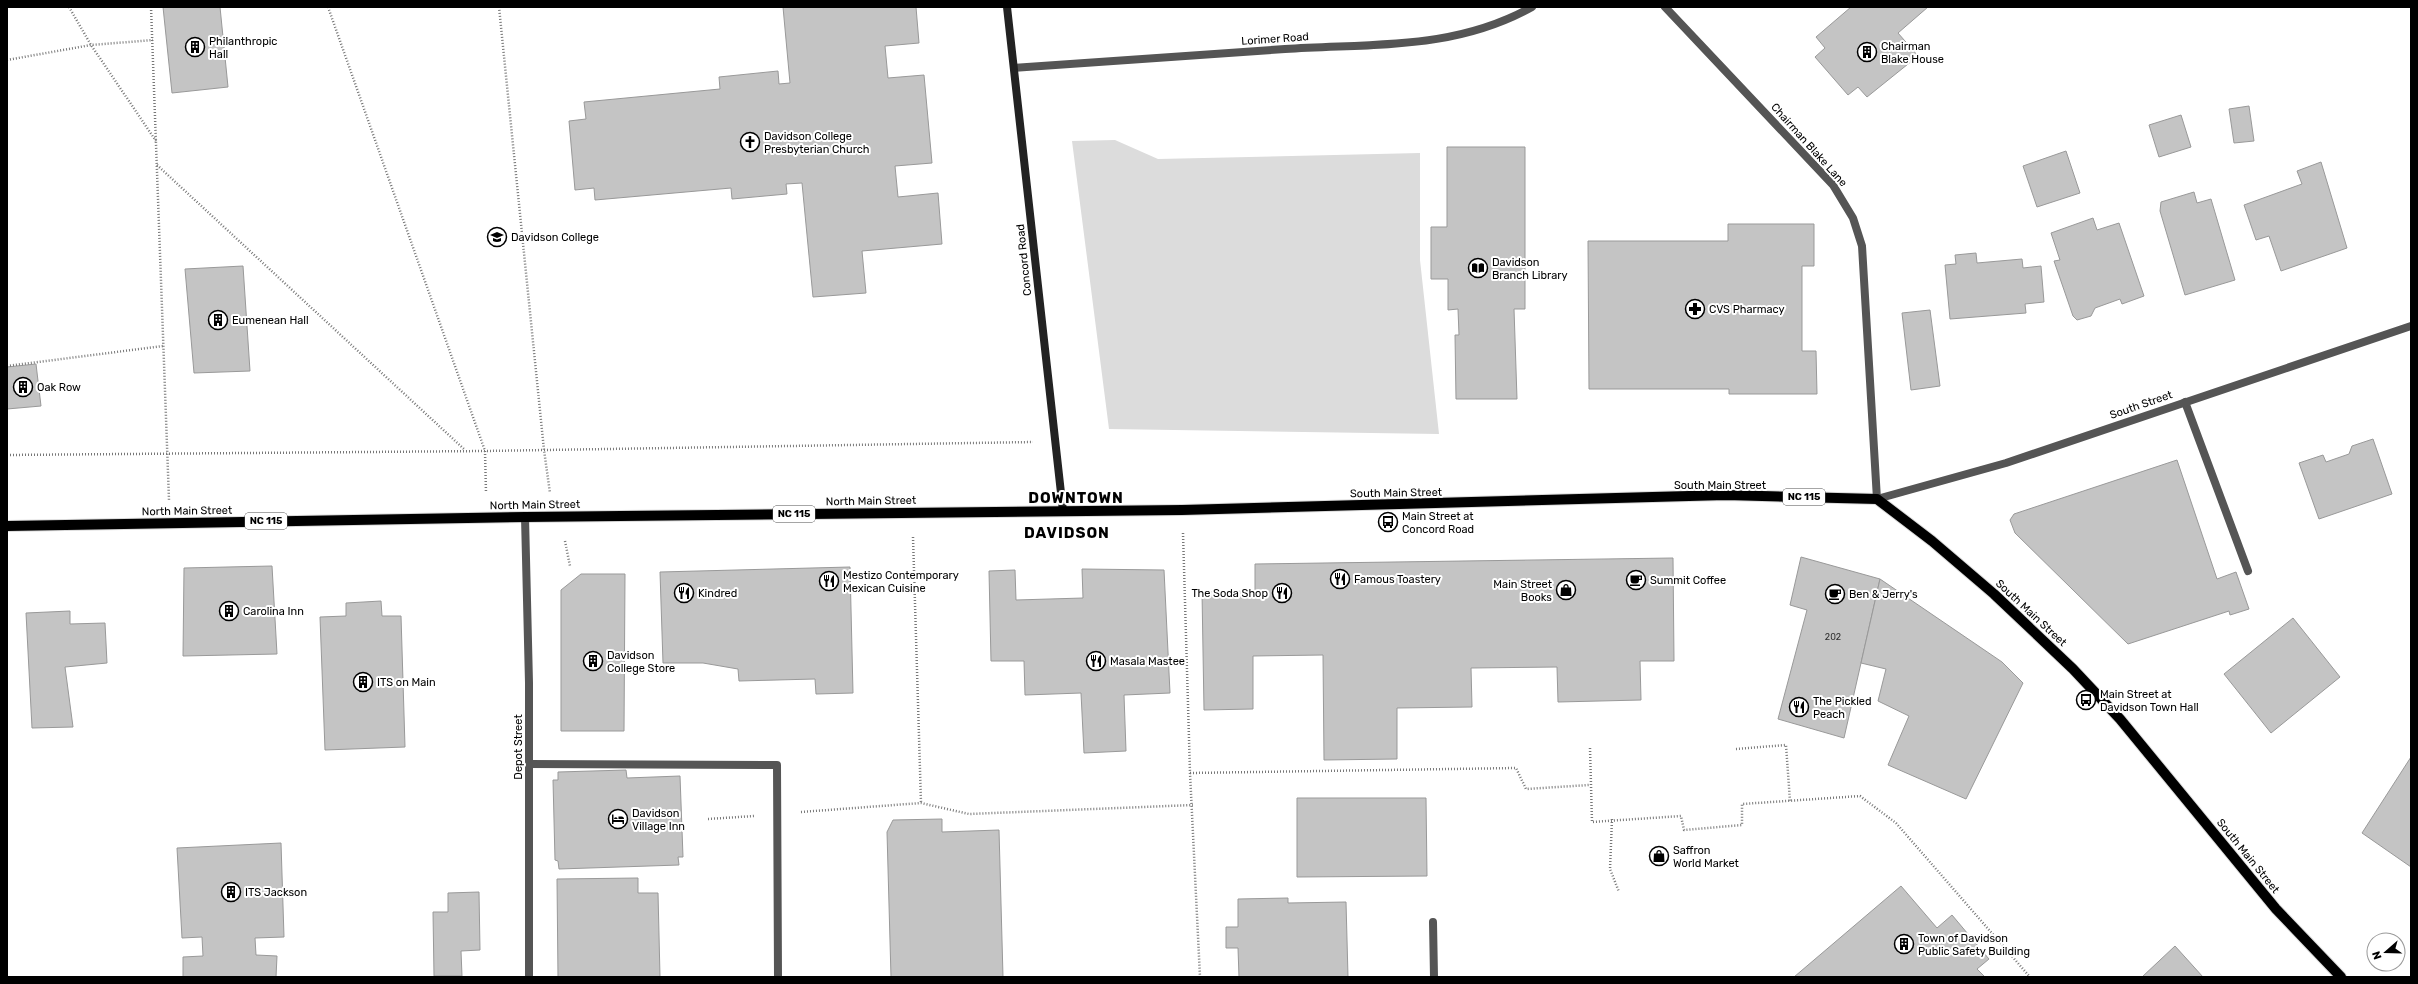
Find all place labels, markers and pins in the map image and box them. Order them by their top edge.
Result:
place label: Philanthropic Hall [209,35,277,61]
building icon: Philanthropic Hall [184,36,206,58]
place label: Chairman Blake House [1881,40,1944,66]
building icon: Chairman Blake House [1856,41,1878,63]
place label: Davidson College Presbyterian Church [764,130,870,156]
church icon: Davidson College Presbyterian Church [739,131,761,153]
school or university icon: Davidson College [486,226,508,248]
place label: Davidson College [511,231,599,244]
place label: Davidson Branch Library [1492,256,1567,282]
library icon: Davidson Branch Library [1467,257,1489,279]
pharmacy icon: CVS Pharmacy [1684,298,1706,320]
place label: CVS Pharmacy [1709,303,1784,316]
building icon: Eumenean Hall [207,309,229,331]
place label: Eumenean Hall [232,314,309,327]
building icon: Oak Row [12,376,34,398]
place label: Oak Row [37,381,81,394]
place label: Main Street at Concord Road [1402,510,1474,536]
bus stop icon: Main Street at Concord Road [1377,511,1399,533]
restaurant icon: Famous Toastery [1329,568,1351,590]
place label: Mestizo Contemporary Mexican Cuisine [843,569,959,595]
cafe icon: Summit Coffee [1625,569,1647,591]
restaurant icon: Mestizo Contemporary Mexican Cuisine [818,570,840,592]
place label: Famous Toastery [1354,573,1441,586]
place label: Summit Coffee [1650,574,1726,587]
place label: Main Street Books [1493,578,1553,604]
shop icon: Main Street Books [1555,579,1577,601]
restaurant icon: Kindred [673,582,695,604]
restaurant icon: The Soda Shop [1271,582,1293,604]
cafe icon: Ben & Jerry's [1824,583,1846,605]
place label: Kindred [698,587,737,600]
place label: The Soda Shop [1191,587,1268,600]
place label: Ben & Jerry's [1849,588,1918,601]
building icon: Carolina Inn [218,600,240,622]
place label: Carolina Inn [243,605,304,618]
place label: Davidson College Store [607,649,675,675]
building icon: Davidson College Store [582,650,604,672]
restaurant icon: Masala Mastee [1085,650,1107,672]
place label: Masala Mastee [1110,655,1185,668]
building icon: ITS on Main [352,671,374,693]
place label: ITS on Main [377,676,436,689]
place label: Main Street at Davidson Town Hall [2100,688,2199,714]
bus stop icon: Main Street at Davidson Town Hall [2075,689,2097,711]
place label: The Pickled Peach [1813,695,1872,721]
restaurant icon: The Pickled Peach [1788,696,1810,718]
place label: Davidson Village Inn [632,807,685,833]
hotel icon: Davidson Village Inn [607,808,629,830]
place label: Saffron World Market [1673,844,1740,870]
shop icon: Saffron World Market [1648,845,1670,867]
building icon: ITS Jackson [220,881,242,903]
place label: ITS Jackson [245,886,307,899]
place label: Town of Davidson Public Safety Building [1918,932,2030,958]
building icon: Town of Davidson Public Safety Building [1893,933,1915,955]

